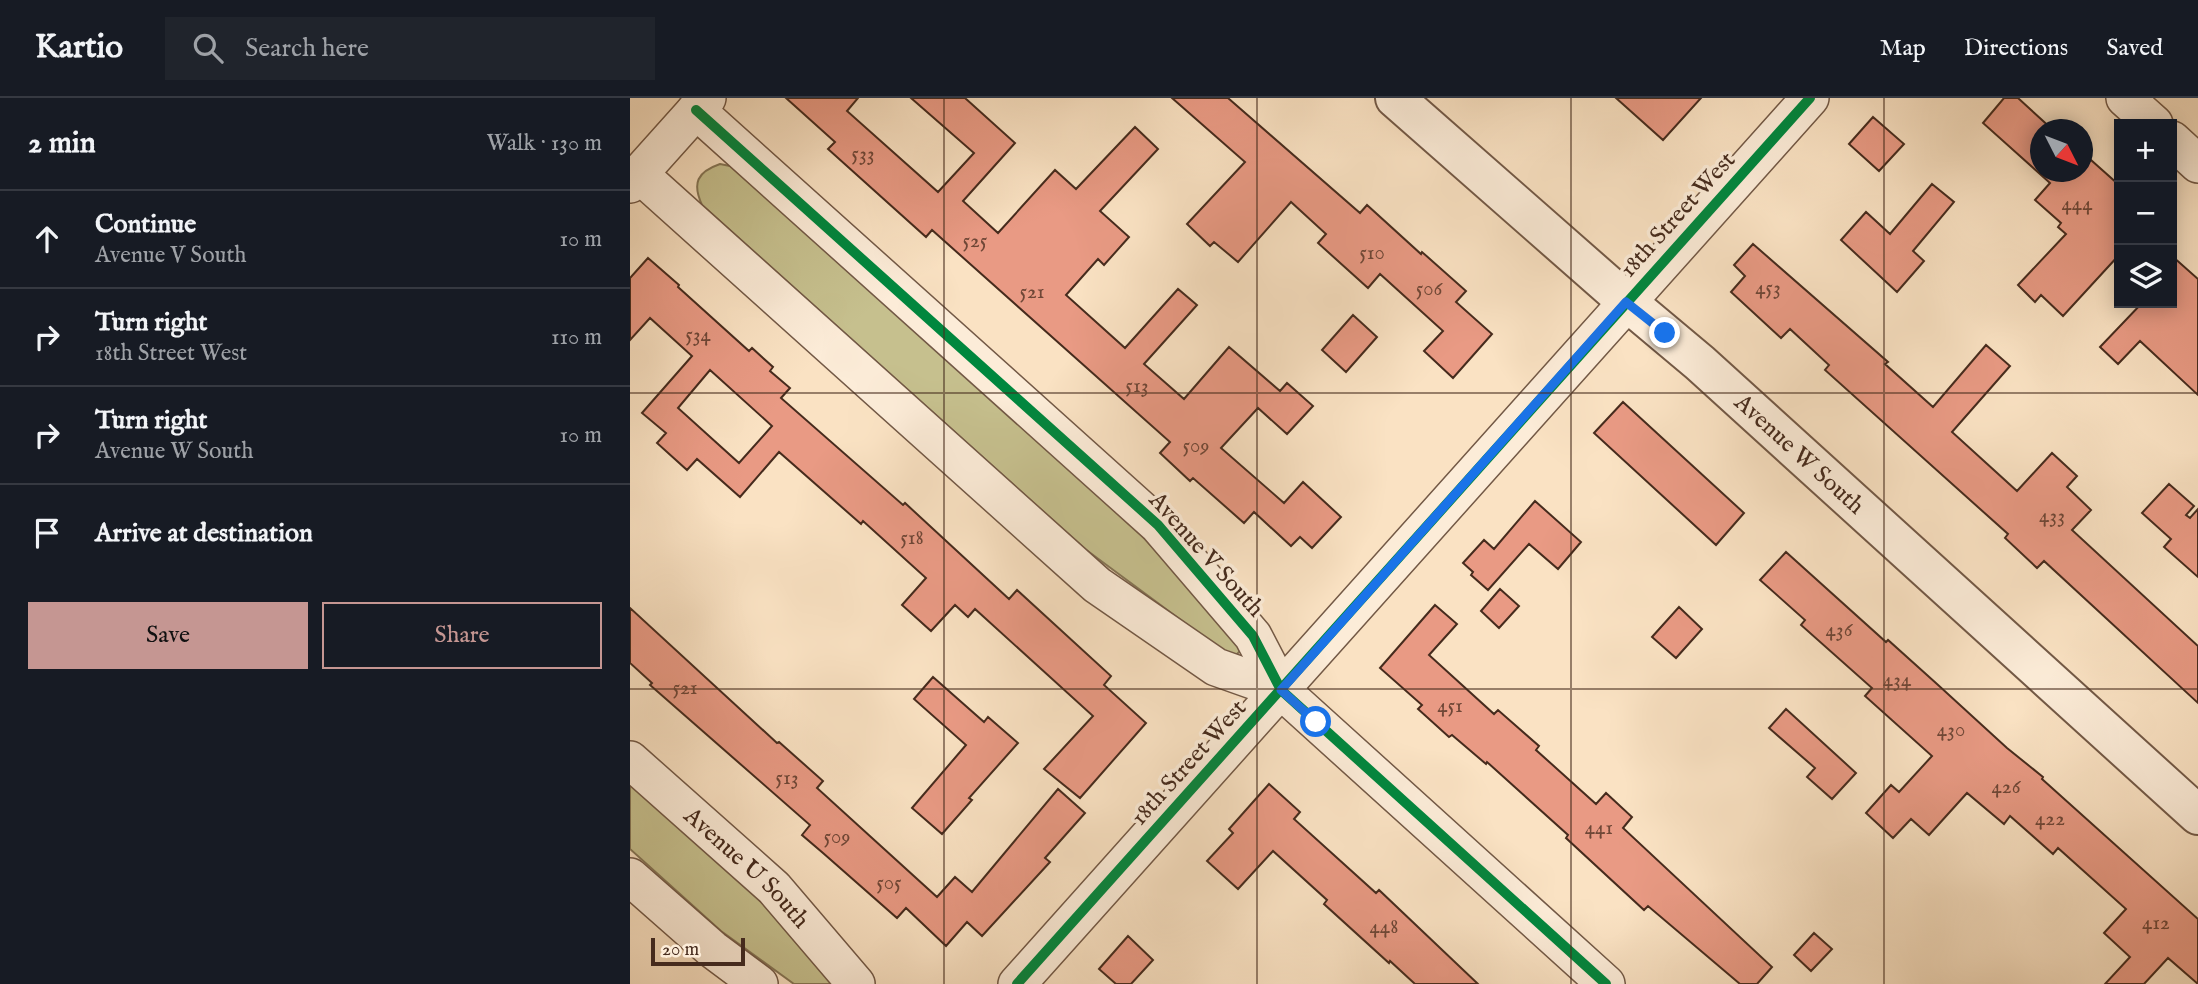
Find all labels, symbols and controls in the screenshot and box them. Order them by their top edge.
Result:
search box [165,17,655,80]
text: Kartio [35,27,123,69]
icon: search [189,29,227,67]
text: Search here [245,32,369,65]
text: Map [1880,33,1926,64]
text: Directions [1964,33,2068,64]
text: Saved [2106,33,2163,64]
north arrow [2030,119,2093,182]
map controls [2114,119,2177,308]
button: + [2114,119,2177,182]
text: 2 min [28,125,96,163]
text: Walk · 130 m [487,129,602,158]
house number: 533 [851,141,875,168]
street label: 18th Street West [1613,146,1743,284]
button: − [2114,182,2177,245]
house number: 444 [2062,191,2093,218]
text: Continue [95,208,196,241]
icon: ahead [28,220,66,258]
text: 10 m [559,225,602,254]
house number: 525 [963,228,988,255]
house number: 510 [1359,240,1385,267]
text: Avenue V South [95,241,247,270]
button: layers [2114,245,2177,308]
house number: 453 [1755,275,1781,302]
house number: 506 [1416,276,1443,303]
house number: 521 [1019,279,1045,306]
text: Turn right [95,306,208,339]
route end [1649,317,1680,348]
icon: right [28,318,66,356]
house number: 534 [685,322,712,349]
text: 110 m [551,323,602,352]
text: 18th Street West [95,339,247,368]
house number: 513 [1125,373,1149,400]
street label: Avenue W South [1727,387,1871,522]
text: Turn right [95,404,208,437]
icon: right [28,416,66,454]
text: 10 m [559,421,602,450]
house number: 509 [1182,433,1210,460]
text: Avenue W South [95,437,253,466]
street label: Avenue V South [1141,485,1270,624]
house number: 433 [2039,503,2065,530]
icon: arrive [28,514,66,552]
text: Arrive at destination [95,517,313,550]
house number: 518 [900,525,924,552]
button: Save [28,602,308,669]
button: Share [322,602,602,669]
house number: 436 [1826,617,1854,644]
house number: 434 [1883,667,1912,694]
house number: 521 [672,675,698,702]
house number: 451 [1437,693,1463,720]
street label: 18th Street West [1124,694,1254,832]
route start [1300,706,1331,737]
house number: 430 [1937,717,1965,744]
house number: 513 [775,765,799,792]
house number: 426 [1991,774,2022,801]
street label: Avenue U South [676,800,816,936]
house number: 422 [2035,806,2065,833]
house number: 441 [1585,815,1613,842]
house number: 509 [823,824,851,851]
house number: 505 [876,870,902,897]
house number: 412 [2142,910,2170,937]
house number: 448 [1370,914,1398,941]
scale bar [651,935,746,967]
text: 20 m [662,938,699,962]

